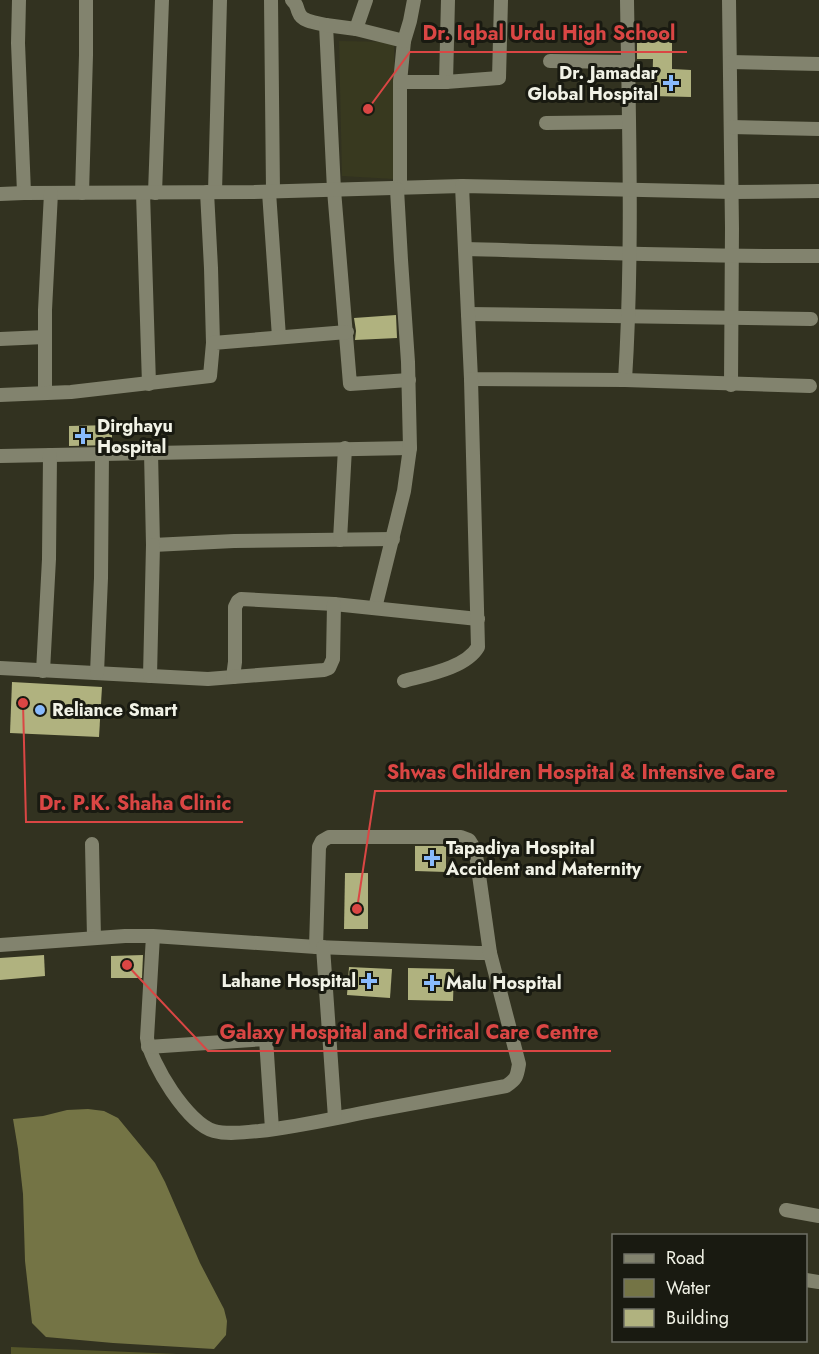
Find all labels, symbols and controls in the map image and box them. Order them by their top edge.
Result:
callout: Dr. Iqbal Urdu High School [410,14,687,52]
text: Dr. Iqbal Urdu High School [422,19,676,48]
place label: Dr. Jamadar Global Hospital [527,60,659,107]
marker: Dr. Jamadar Global Hospital [662,74,680,92]
place label: Dirghayu Hospital [97,413,173,460]
marker: Dirghayu Hospital [74,427,92,445]
place label: Reliance Smart [52,697,178,723]
marker: Reliance Smart [33,703,47,717]
callout: Shwas Children Hospital & Intensive Care [375,753,787,791]
text: Shwas Children Hospital & Intensive Care [387,758,775,787]
callout: Dr. P.K. Shaha Clinic [26,784,243,822]
text: Dr. P.K. Shaha Clinic [39,789,231,818]
place label: Tapadiya Hospital Accident and Maternity [445,835,642,882]
marker: Tapadiya Hospital Accident and Maternity [423,849,441,867]
place label: Lahane Hospital [221,968,356,994]
place label: Malu Hospital [446,970,562,996]
marker: Lahane Hospital [360,972,378,990]
marker: Malu Hospital [423,974,441,992]
callout: Galaxy Hospital and Critical Care Centre [208,1013,611,1051]
text: Galaxy Hospital and Critical Care Centre [220,1018,598,1047]
legend [612,1234,807,1342]
text: Road [666,1245,705,1271]
text: Water [666,1275,711,1301]
text: Building [666,1305,729,1331]

